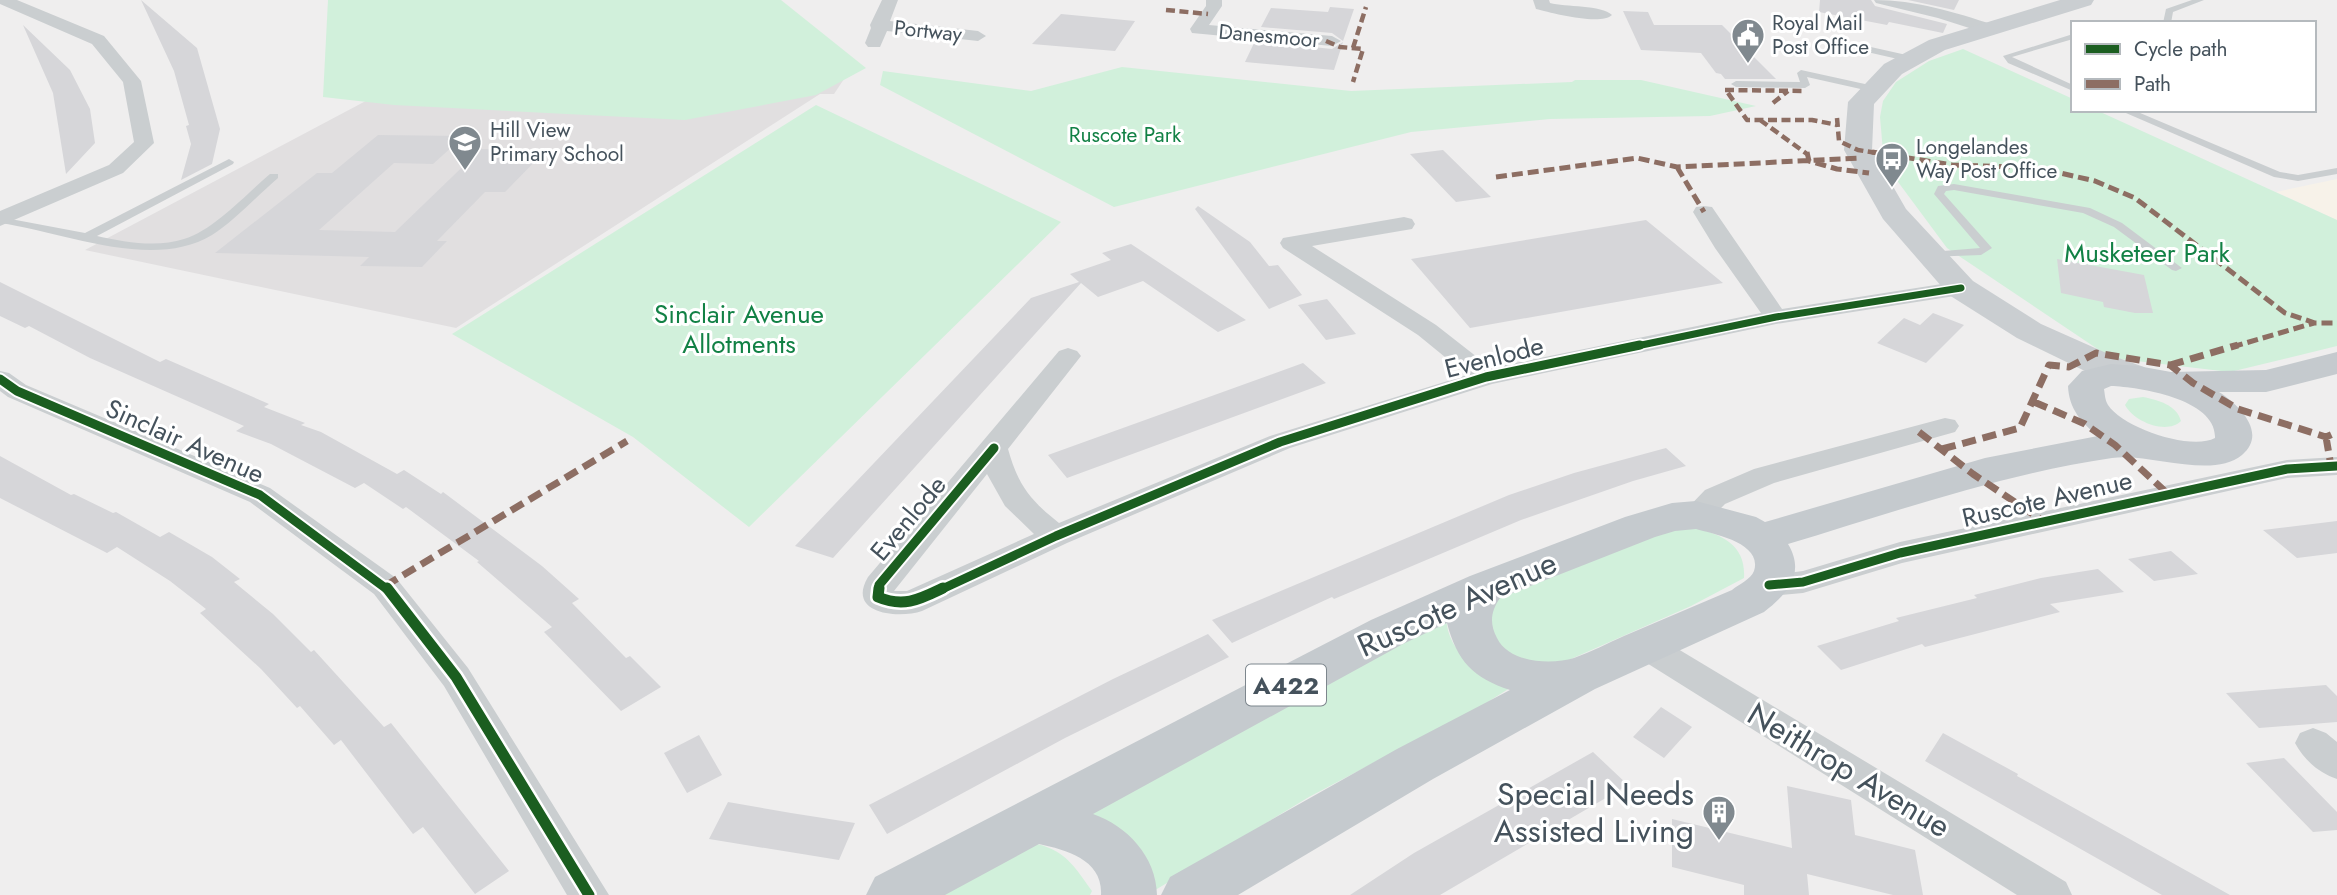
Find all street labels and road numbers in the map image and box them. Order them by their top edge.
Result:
street label: Portway [893,13,964,50]
street label: Danesmoor [1217,17,1322,55]
street label: Evenlode [1441,326,1547,388]
street label: Sinclair Avenue [100,389,270,493]
street label: Ruscote Avenue [1958,461,2136,537]
street label: Evenlode [861,467,955,569]
street label: Ruscote Avenue [1350,540,1564,668]
road number: A422 [1246,664,1326,706]
street label: Neithrop Avenue [1739,691,1959,849]

